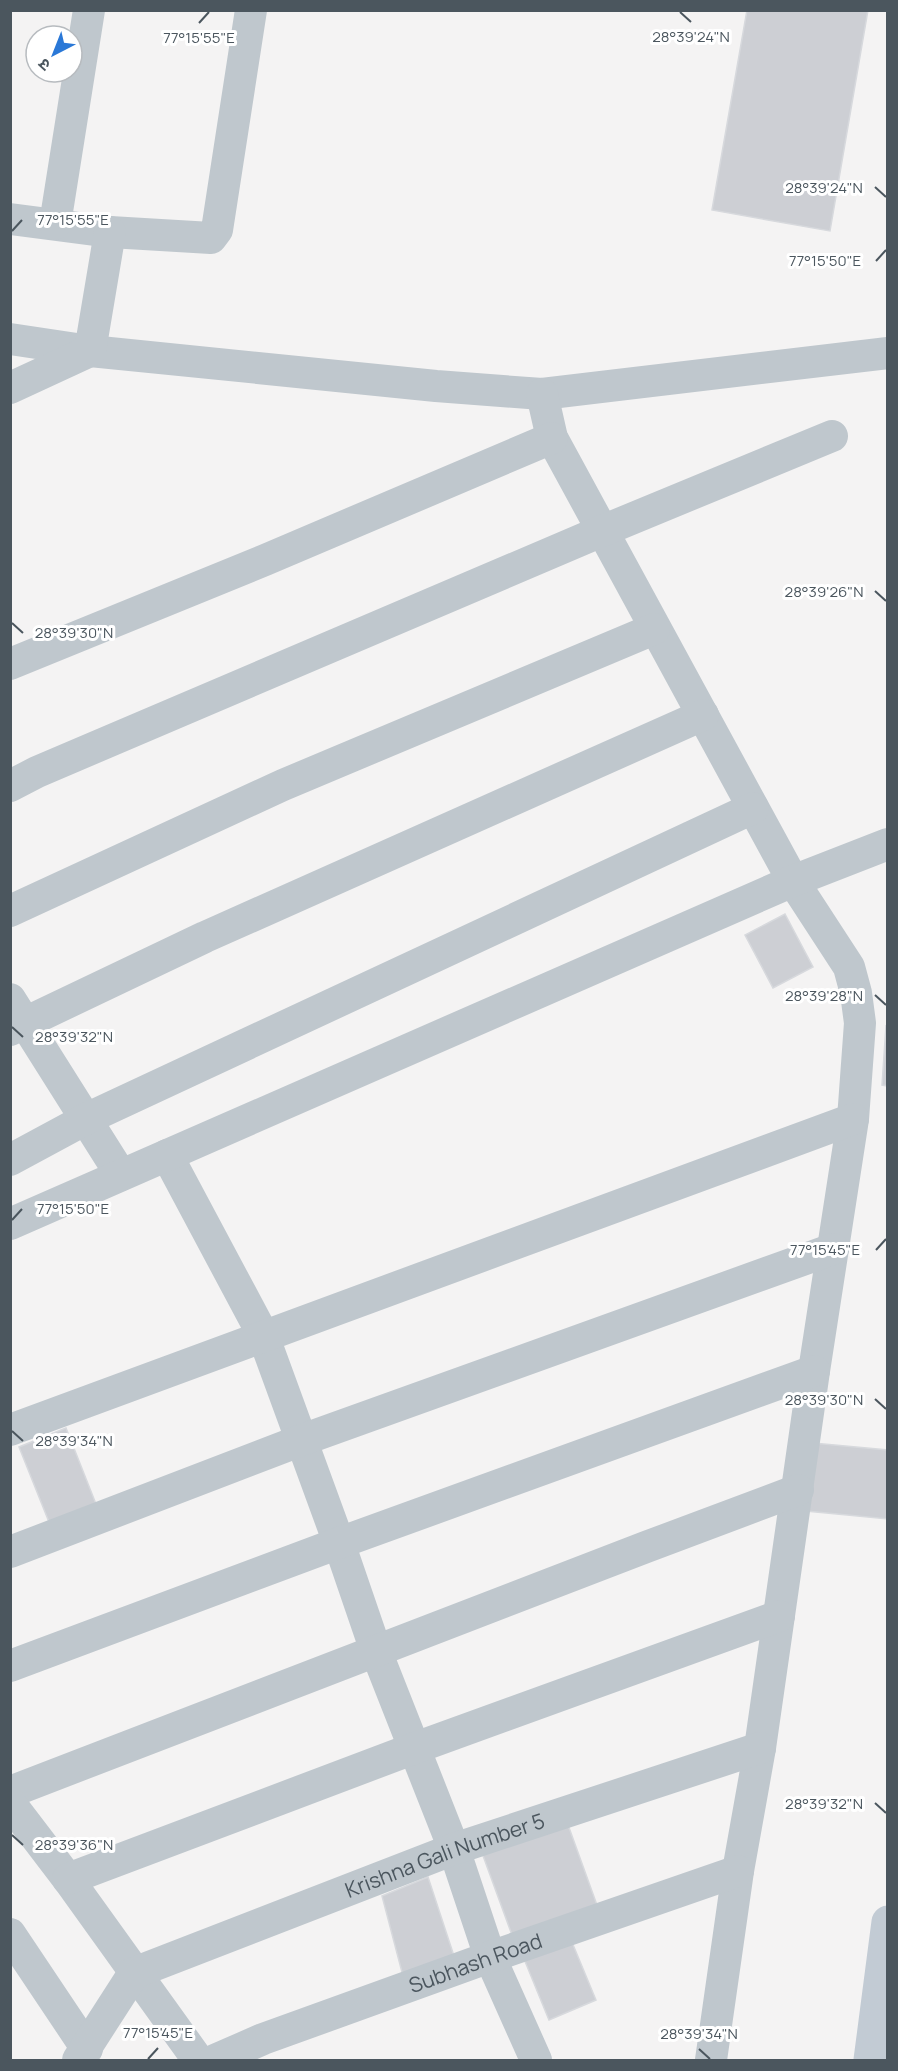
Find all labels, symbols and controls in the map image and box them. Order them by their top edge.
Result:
north arrow [24,24,84,84]
text: 28°39'24"N [652,26,730,47]
text: 77°15'55"E [163,27,235,48]
text: उ [33,53,55,76]
text: 28°39'24"N [785,177,863,198]
text: 77°15'55"E [37,209,109,230]
text: 77°15'50"E [789,250,861,271]
text: 28°39'26"N [785,581,863,602]
text: 28°39'30"N [35,622,113,643]
text: 28°39'28"N [785,985,863,1006]
text: 28°39'32"N [35,1026,113,1047]
text: 77°15'50"E [37,1198,109,1219]
text: 77°15'45"E [790,1239,860,1260]
text: 28°39'30"N [785,1389,863,1410]
text: 28°39'34"N [35,1430,113,1451]
text: 28°39'32"N [785,1793,863,1814]
street label: Krishna Gali Number 5 [341,1806,548,1904]
text: 28°39'36"N [35,1834,113,1855]
street label: Subhash Road [405,1926,546,1999]
text: 77°15'45"E [123,2022,193,2043]
text: 28°39'34"N [660,2023,738,2044]

